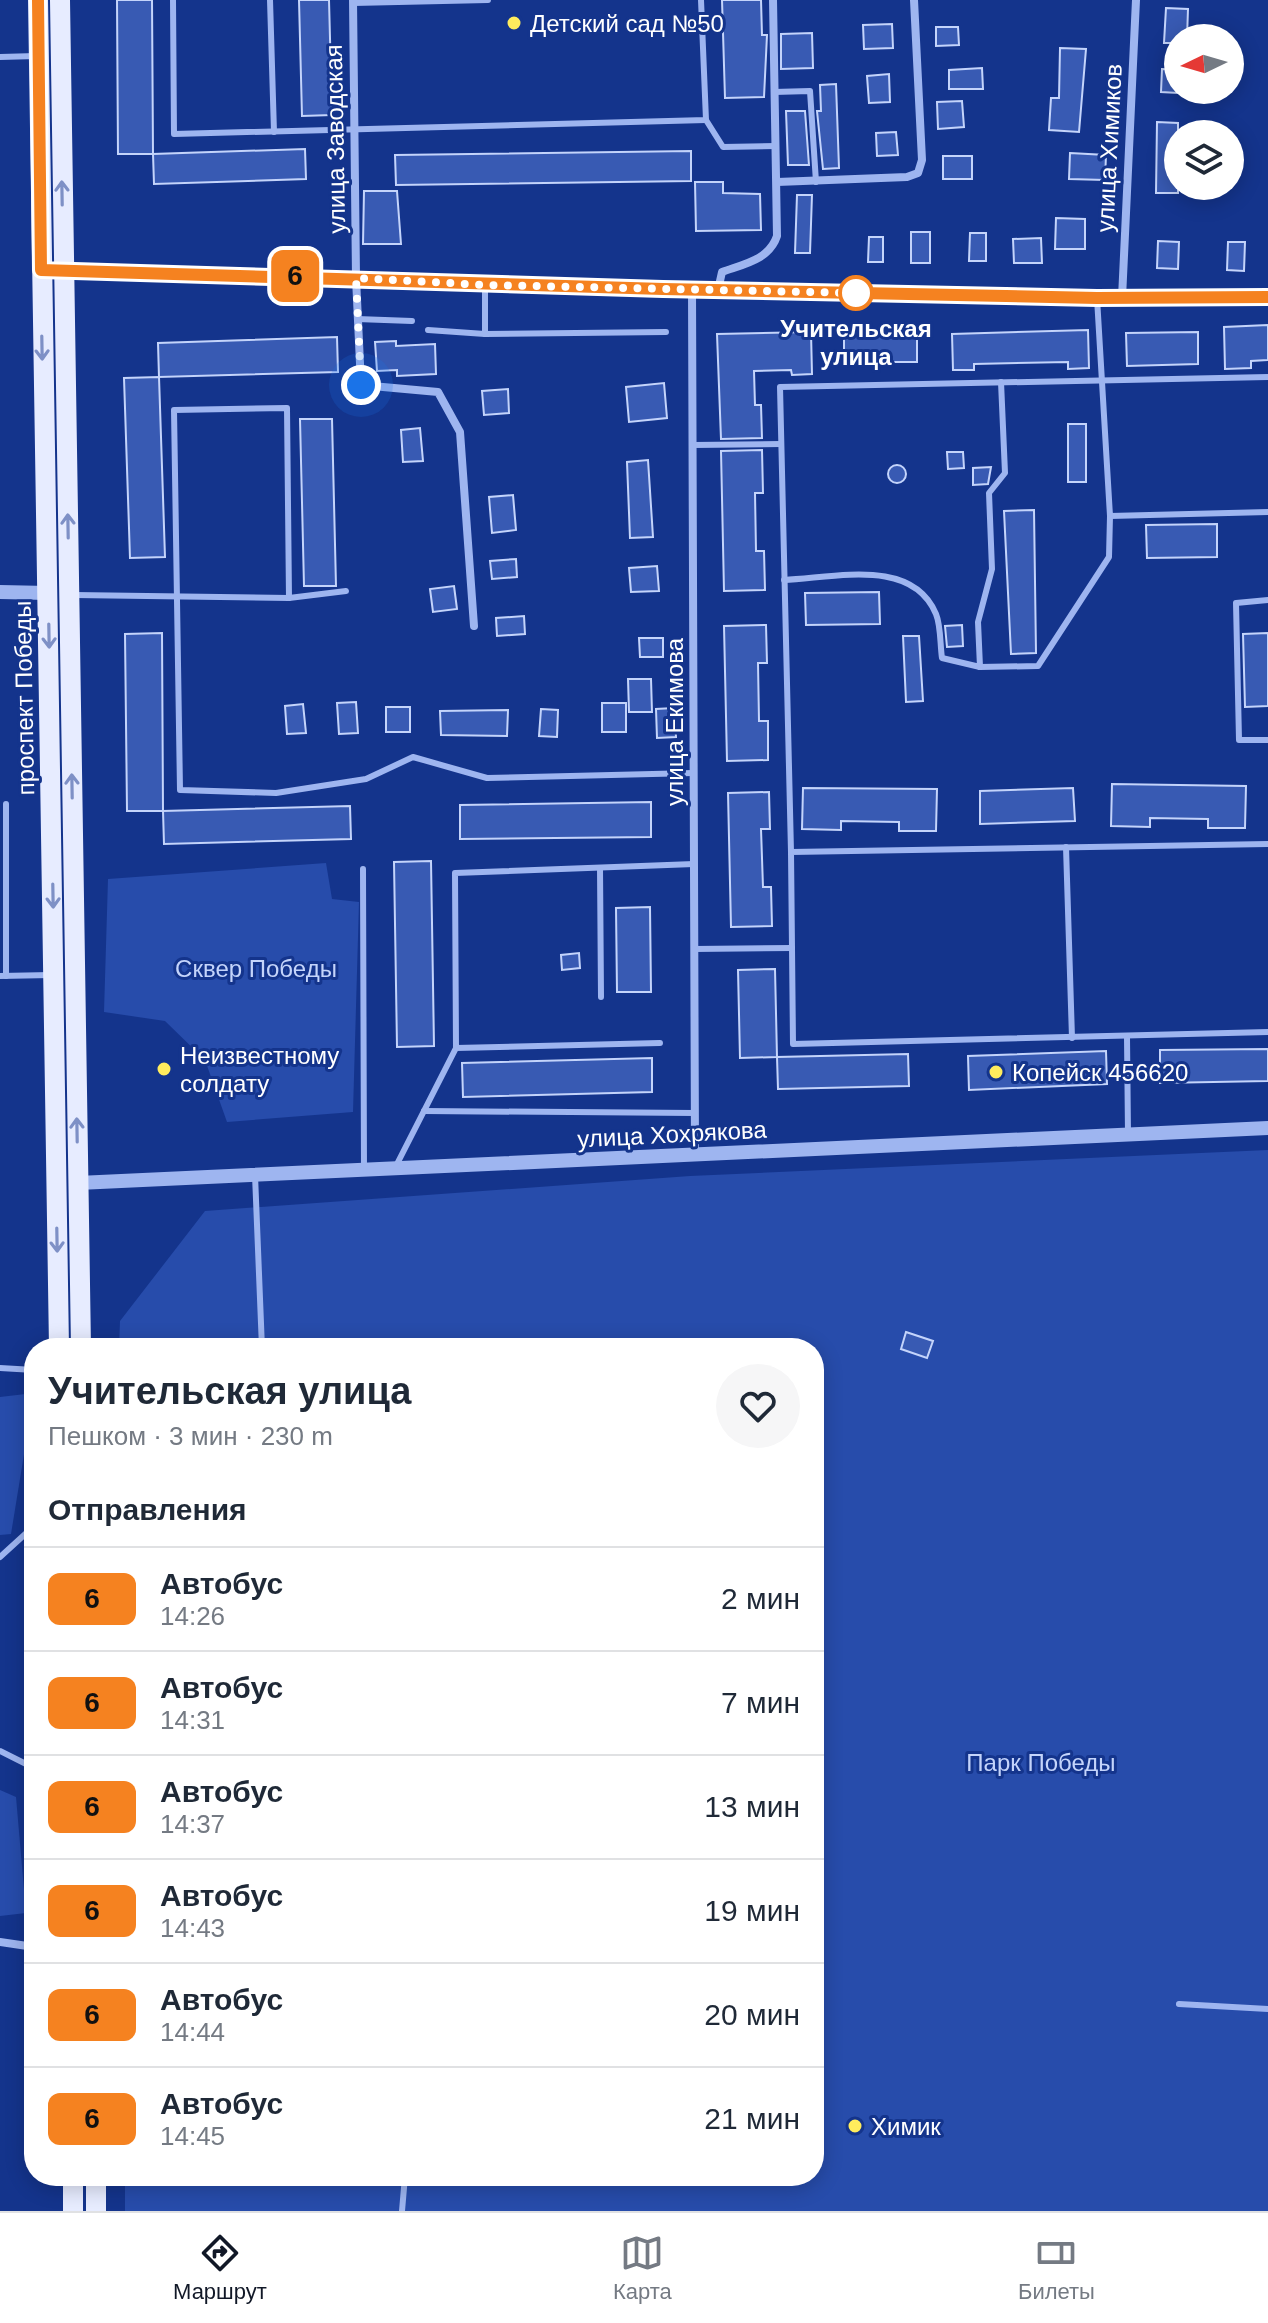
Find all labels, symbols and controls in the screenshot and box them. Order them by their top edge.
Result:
place label: Детский сад №50 [530,10,724,37]
marker: Детский сад №50 [505,14,523,32]
north arrow [1164,24,1244,104]
map controls [1164,24,1244,200]
street label: улица Заводская [320,44,350,234]
street label: улица Химиков [1091,63,1127,233]
button: layers [1164,120,1244,200]
one-way arrow [54,180,70,207]
line badge: 6 [269,250,321,302]
text: 6 [287,260,303,291]
marker: Учительская улица [839,276,873,310]
place label: Учительская улица [780,315,932,370]
one-way arrow [35,334,50,361]
your location [341,365,381,405]
one-way arrow [60,513,76,540]
street label: проспект Победы [9,600,39,796]
one-way arrow [41,622,57,649]
street label: улица Екимова [661,637,688,806]
one-way arrow [64,773,80,800]
one-way arrow [46,882,61,909]
park label: Сквер Победы [175,955,337,982]
place label: Неизвестному солдату [180,1042,339,1097]
place label: Копейск 456620 [1012,1059,1188,1086]
marker: Неизвестному солдату [155,1060,173,1078]
marker: Копейск 456620 [987,1063,1005,1081]
street label: улица Хохрякова [577,1116,768,1152]
one-way arrow [69,1117,85,1144]
one-way arrow [49,1226,64,1253]
button: heart [716,1364,800,1448]
text: Учительская улица [48,1370,411,1412]
text: Пешком · 3 мин · 230 m [48,1421,333,1451]
text: Отправления [48,1493,247,1526]
text: Автобус [160,1567,283,1600]
text: 2 мин [721,1582,800,1615]
text: 6 [84,1583,100,1614]
text: 14:26 [160,1601,225,1631]
text: Автобус [160,1671,283,1704]
text: 7 мин [721,1686,800,1719]
text: 6 [84,1687,100,1718]
text: 14:31 [160,1705,225,1735]
park label: Парк Победы [966,1749,1116,1776]
text: Автобус [160,1775,283,1808]
text: 13 мин [704,1790,800,1823]
text: 6 [84,1791,100,1822]
text: 14:37 [160,1809,225,1839]
text: Автобус [160,1879,283,1912]
text: 19 мин [704,1894,800,1927]
text: 6 [84,1895,100,1926]
text: 14:43 [160,1913,225,1943]
text: Автобус [160,1983,283,2016]
text: 20 мин [704,1998,800,2031]
text: 6 [84,1999,100,2030]
text: 14:44 [160,2017,225,2047]
text: Автобус [160,2087,283,2120]
text: 21 мин [704,2102,800,2135]
text: 6 [84,2103,100,2134]
place label: Химик [871,2113,941,2140]
marker: Химик [846,2117,864,2135]
text: 14:45 [160,2121,225,2151]
tab: Маршрут [173,2231,267,2305]
tab: Карта [613,2231,672,2305]
tab: Билеты [1018,2231,1095,2305]

